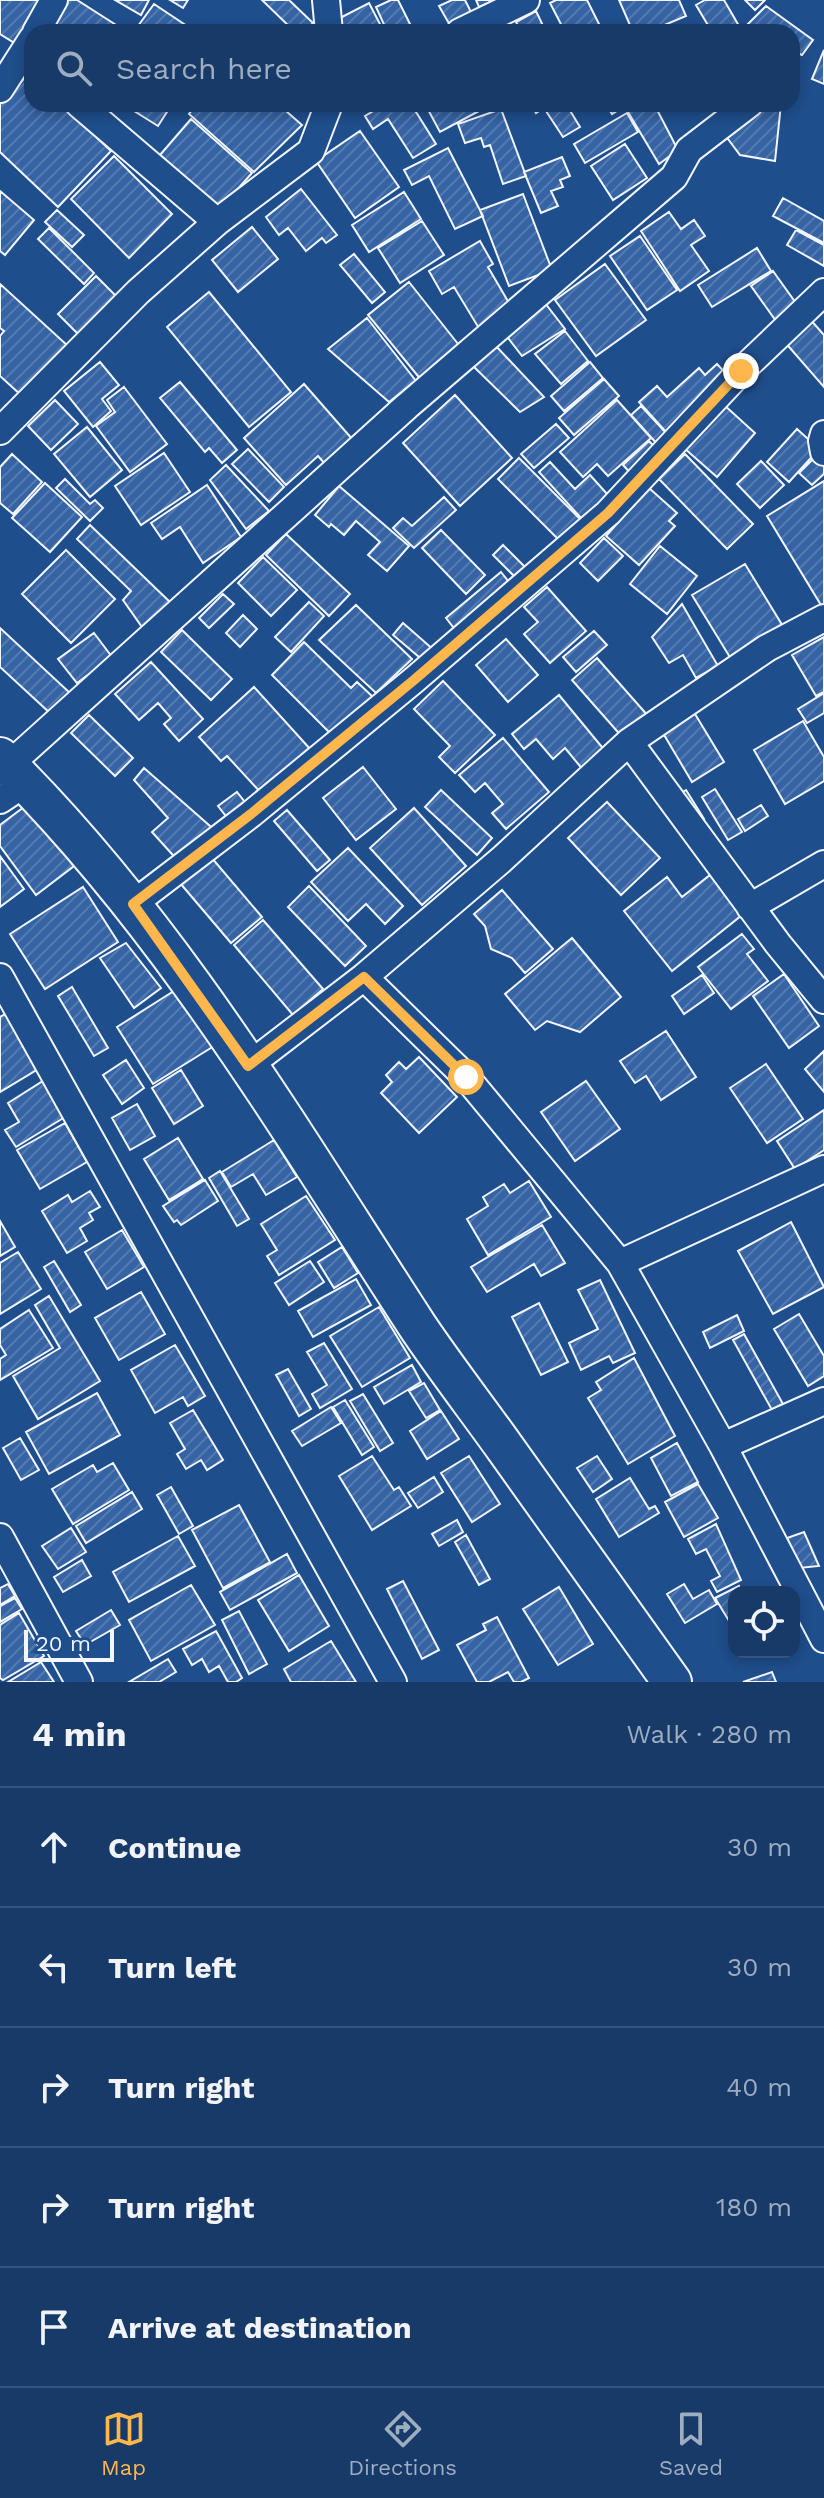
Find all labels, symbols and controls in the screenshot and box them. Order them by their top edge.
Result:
search box [24,24,800,112]
icon: search [52,46,96,90]
text: Search here [116,51,292,86]
route end [723,353,759,389]
route start [448,1059,484,1095]
map controls [728,1586,800,1658]
button: locate [728,1586,800,1658]
scale bar [24,1626,114,1662]
text: 20 m [36,1631,91,1656]
text: 4 min [32,1714,127,1754]
text: Walk · 280 m [627,1719,792,1749]
icon: ahead [32,1825,76,1869]
text: Continue [108,1830,241,1865]
text: 30 m [727,1832,792,1862]
icon: left [32,1945,76,1989]
text: Turn left [108,1950,236,1985]
text: 30 m [727,1952,792,1982]
icon: right [32,2065,76,2109]
text: Turn right [108,2070,254,2105]
text: 40 m [726,2072,792,2102]
icon: right [32,2185,76,2229]
text: Turn right [108,2190,254,2225]
text: 180 m [716,2192,792,2222]
icon: arrive [32,2305,76,2349]
text: Arrive at destination [108,2310,412,2345]
tab: Map [101,2407,146,2480]
tab: Directions [348,2407,457,2480]
tab: Saved [659,2407,723,2480]

